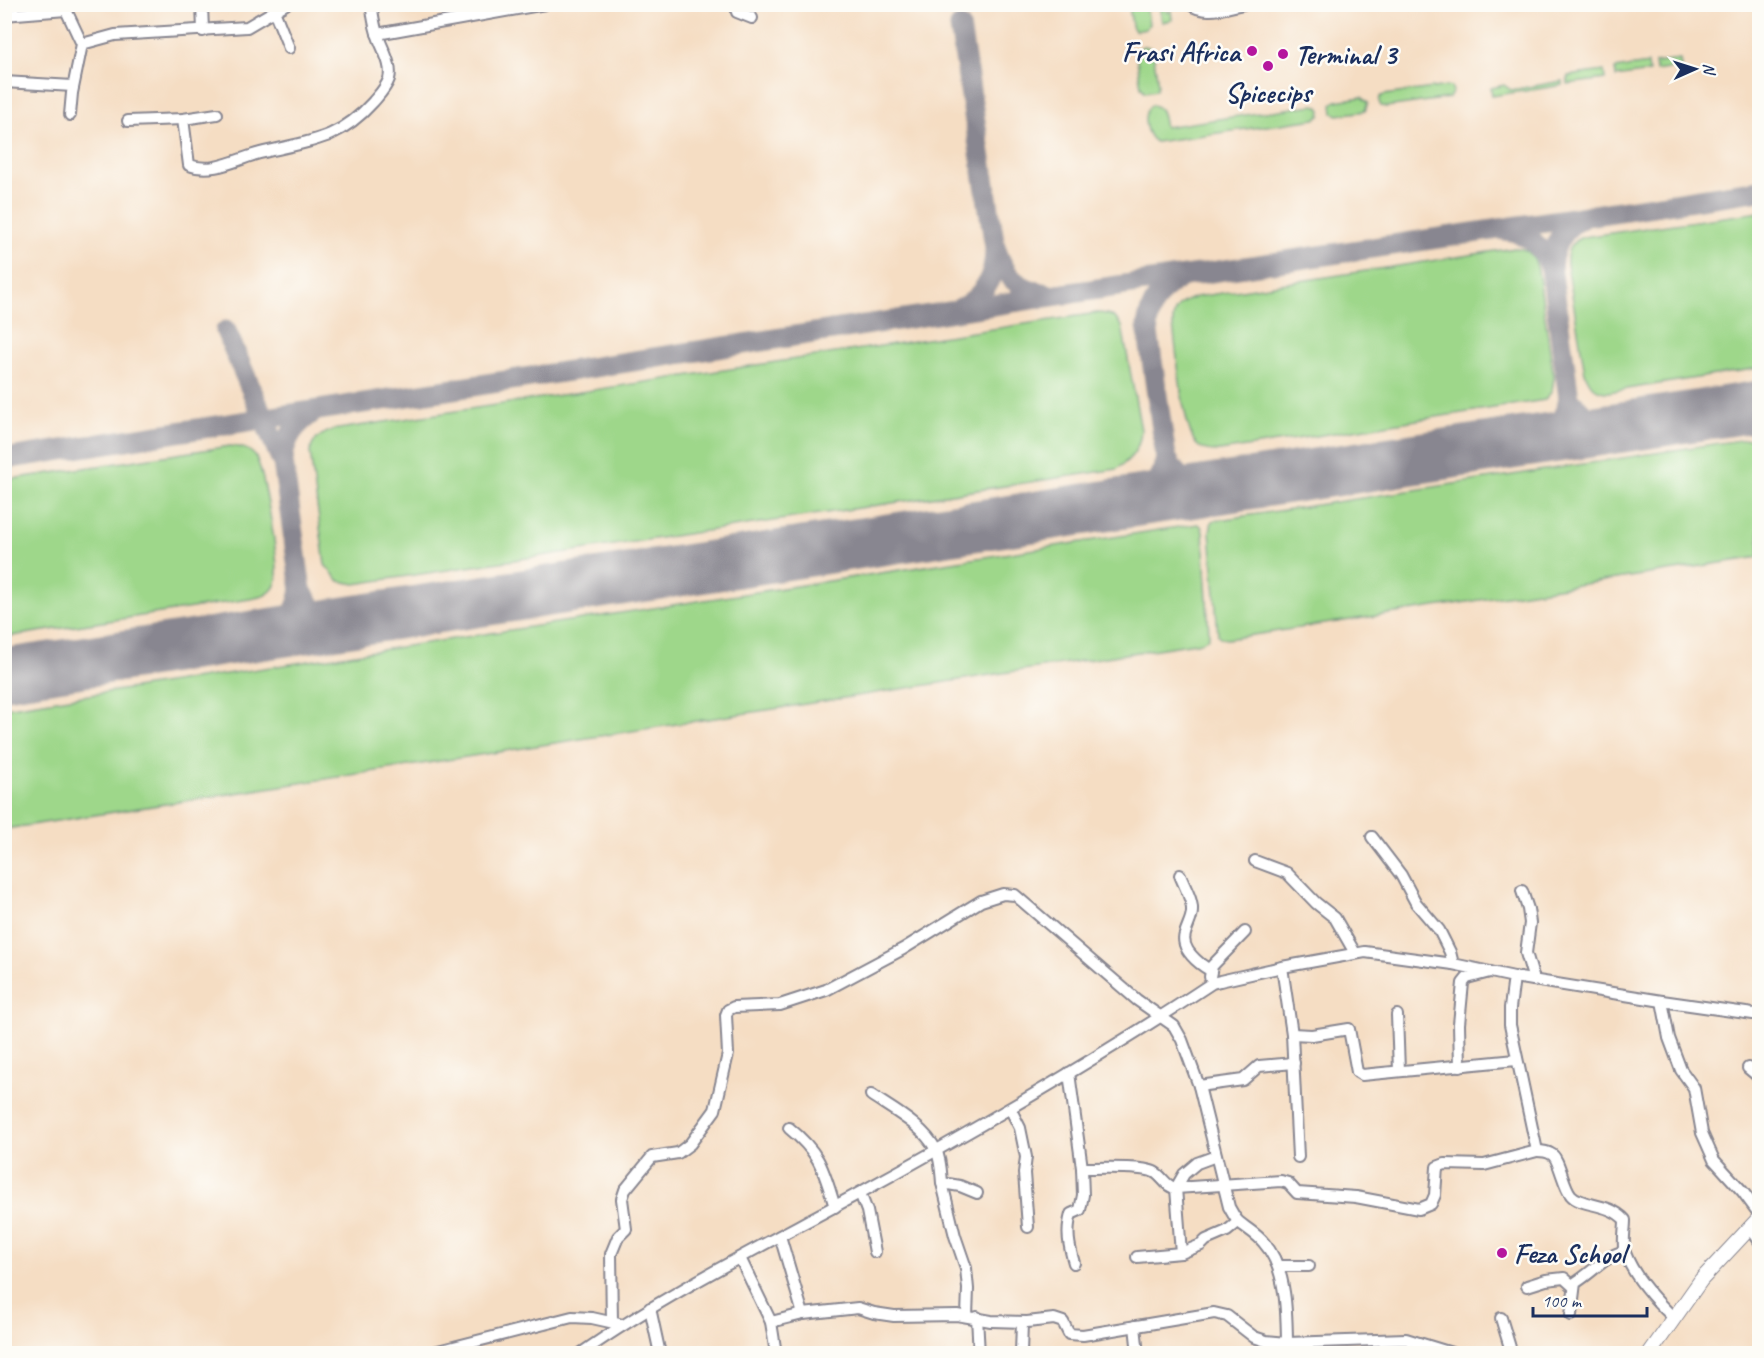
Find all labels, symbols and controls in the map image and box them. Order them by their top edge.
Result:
place label: Frasi Africa [1122,34,1243,69]
place label: Terminal 3 [1295,37,1399,72]
north arrow [1665,39,1725,99]
marker: Frasi Africa [1245,44,1259,58]
marker: Terminal 3 [1276,47,1290,61]
marker: Spicecips [1261,59,1275,73]
text: N [1699,63,1719,77]
place label: Spicecips [1225,75,1314,110]
place label: Feza School [1514,1236,1631,1271]
marker: Feza School [1495,1246,1509,1260]
scale bar [1533,1280,1647,1318]
text: 100 m [1542,1290,1583,1312]

